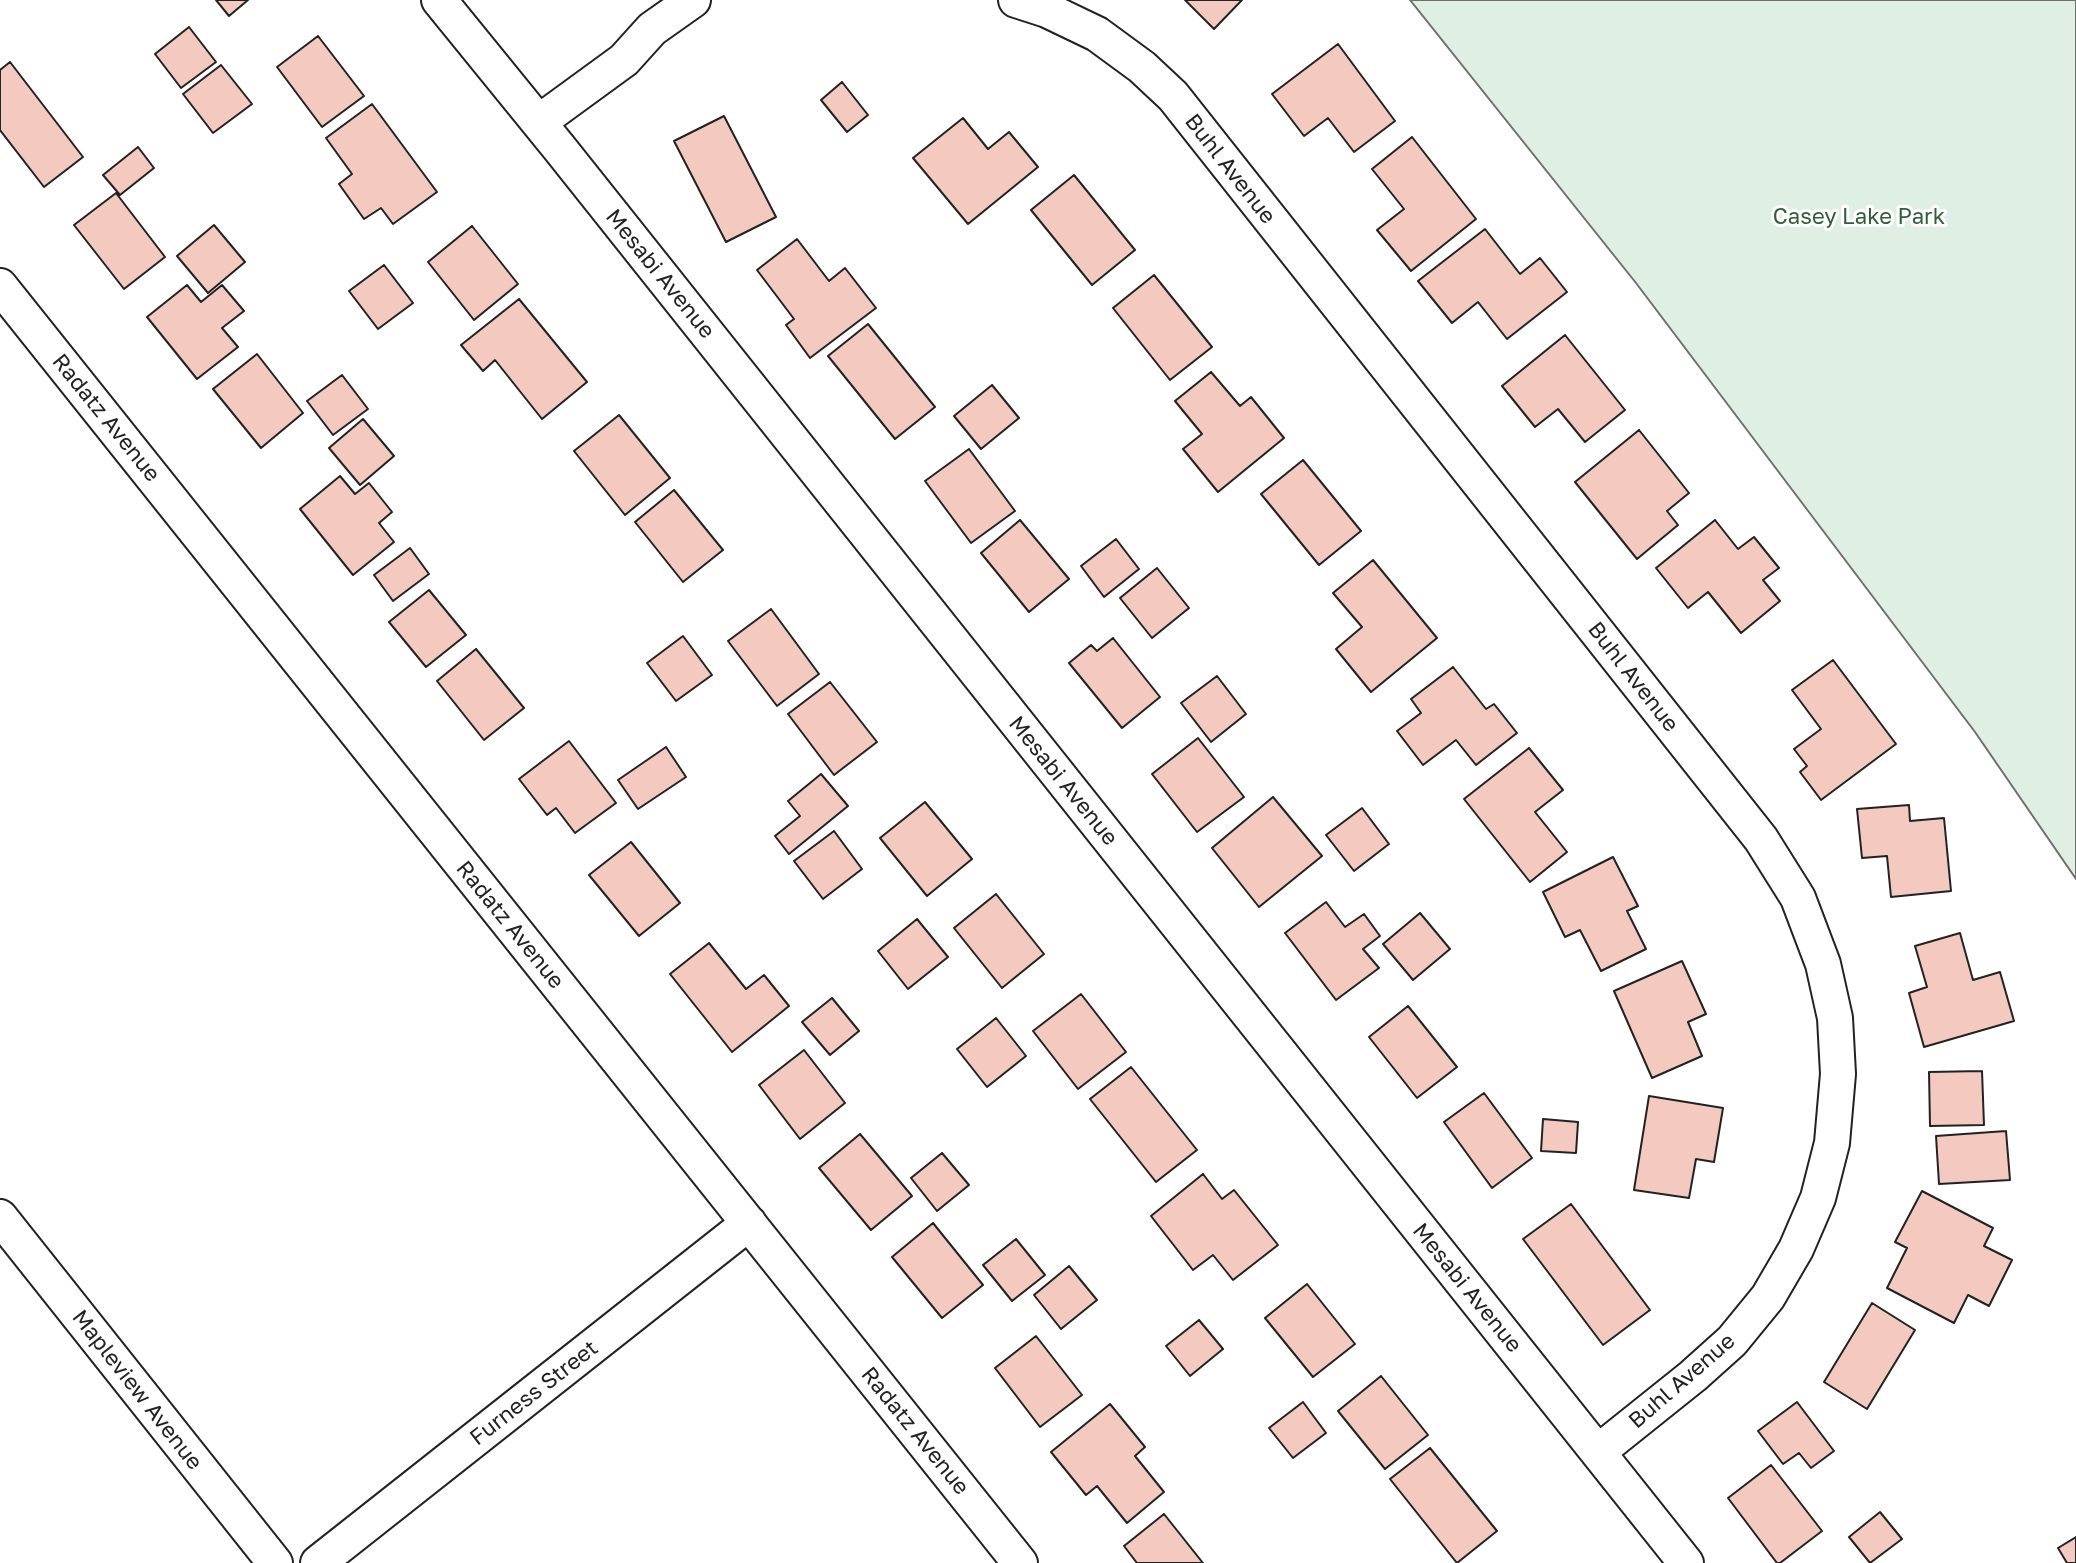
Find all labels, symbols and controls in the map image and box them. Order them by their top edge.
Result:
street label: Buhl Avenue [1179,109,1281,229]
street label: Mesabi Avenue [600,204,720,344]
park label: Casey Lake Park [1773,204,1945,230]
street label: Radatz Avenue [46,349,166,487]
street label: Buhl Avenue [1582,617,1684,737]
street label: Mesabi Avenue [1003,711,1123,851]
street label: Radatz Avenue [450,856,570,994]
street label: Mesabi Avenue [1407,1218,1527,1358]
street label: Mapleview Avenue [66,1305,208,1475]
street label: Buhl Avenue [1624,1328,1740,1434]
street label: Furness Street [465,1335,603,1451]
street label: Radatz Avenue [855,1362,975,1500]

